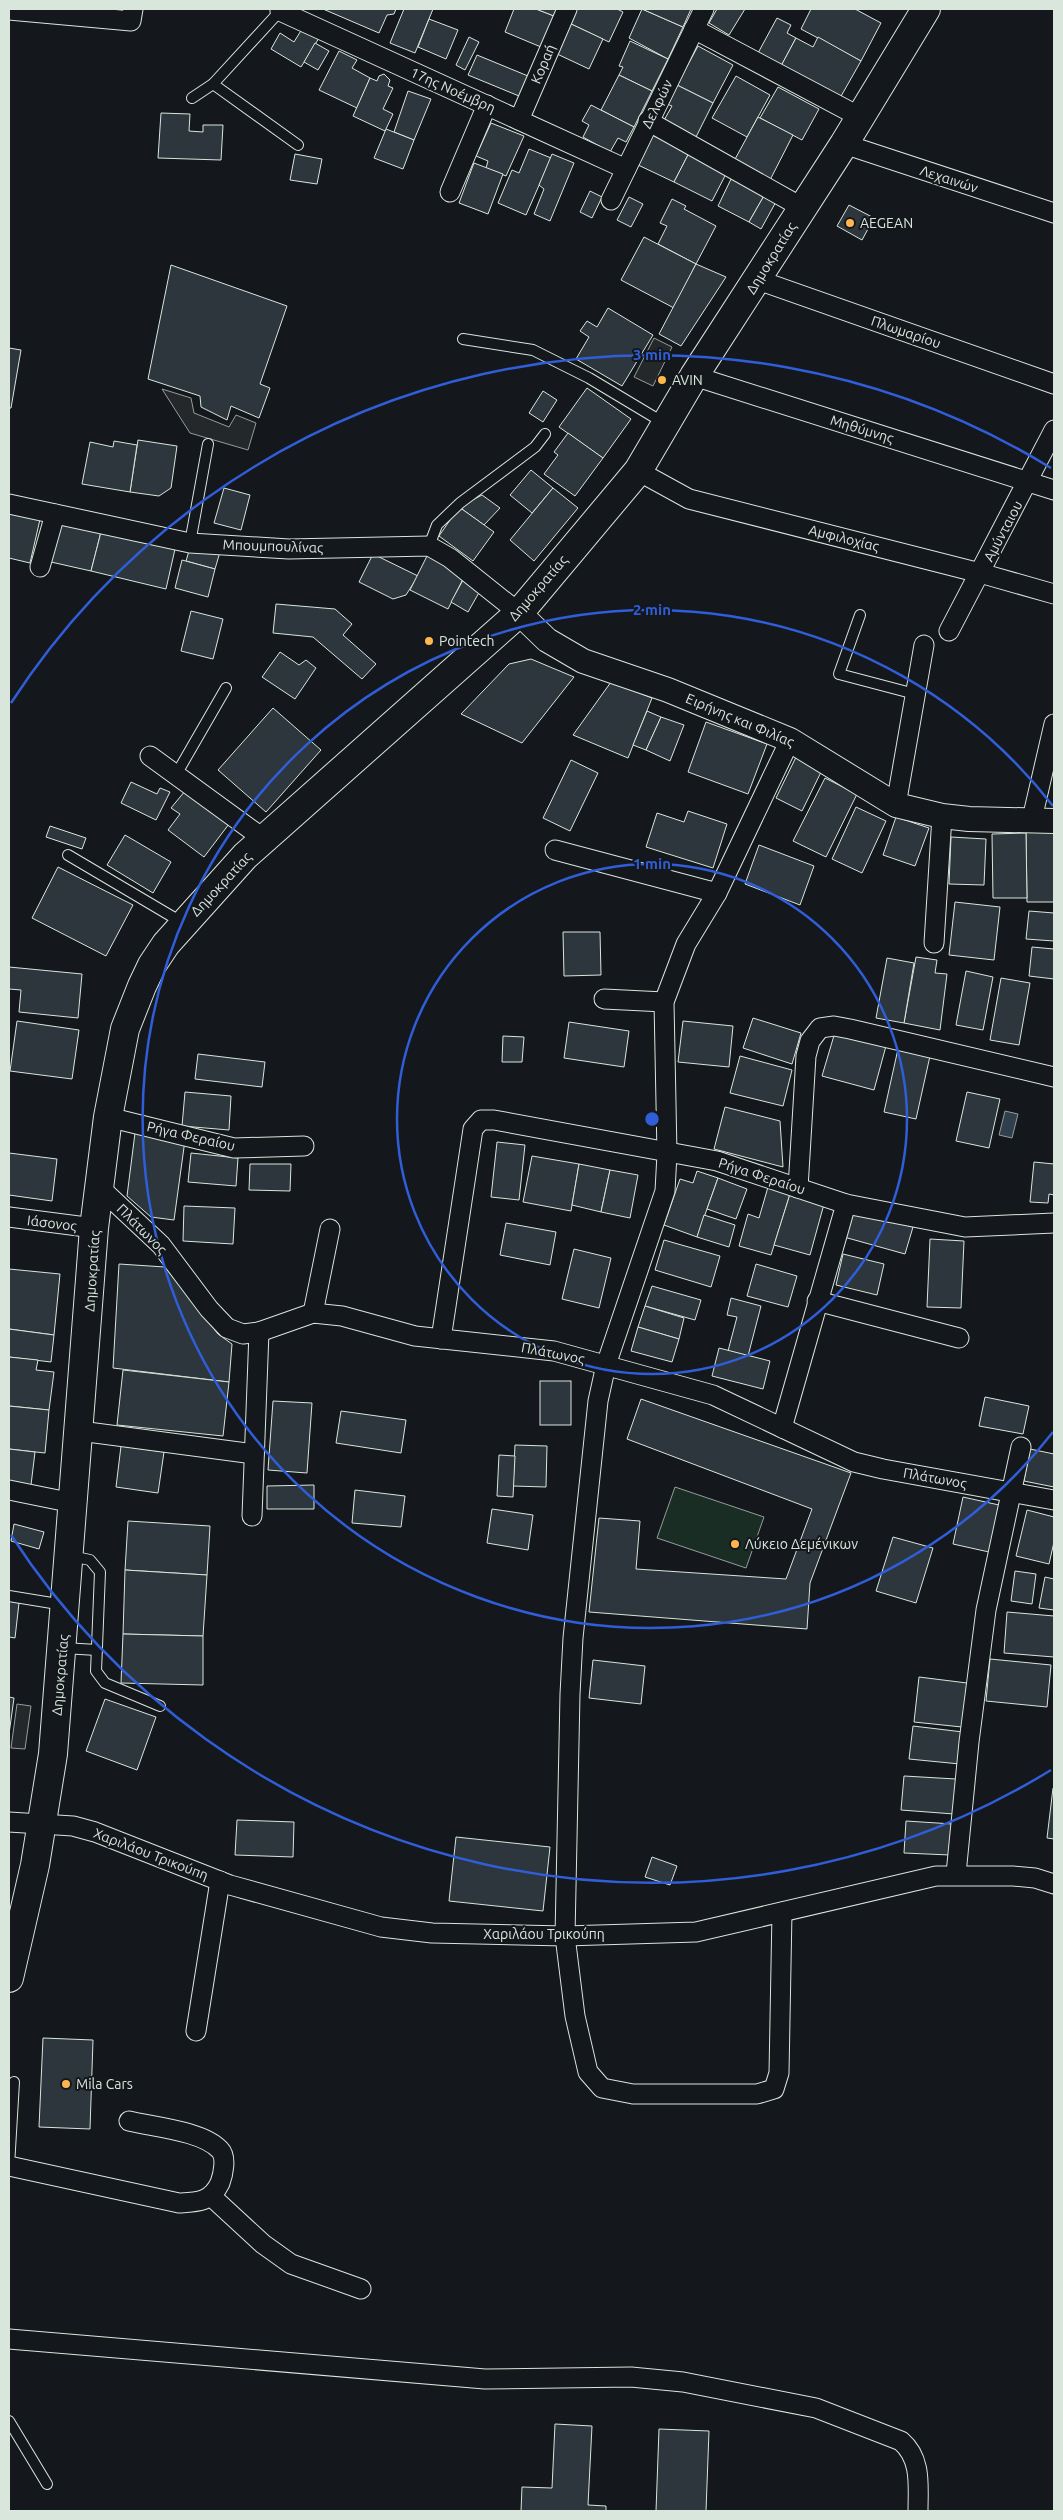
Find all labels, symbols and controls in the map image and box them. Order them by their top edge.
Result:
street label: Κοραή [528,42,558,86]
street label: 17ης Νοέμβρη [408,64,498,116]
street label: Δελφών [638,77,676,131]
street label: Λεχαινών [918,162,980,196]
place label: AEGEAN [860,215,913,231]
marker: AEGEAN [844,217,856,229]
street label: Δημοκρατίας [743,219,800,297]
street label: Πλωμαρίου [869,313,943,351]
text: 3 min [633,346,671,363]
place label: AVIN [672,372,703,388]
marker: AVIN [656,374,668,386]
street label: Μηθύμνης [828,412,896,446]
street label: Αμύνταιου [980,498,1026,564]
street label: Αμφιλοχίας [807,522,881,555]
street label: Μπουμπουλίνας [222,536,324,556]
street label: Δημοκρατίας [505,552,571,624]
text: 2 min [633,601,671,618]
place label: Pointech [439,633,495,649]
marker: Pointech [423,635,435,647]
street label: Ειρήνης και Φιλίας [683,690,797,750]
street label: Δημοκρατίας [187,848,255,919]
text: 1 min [633,855,671,872]
centre of rings [643,1110,661,1128]
street label: Ρήγα Φεραίου [145,1118,237,1154]
street label: Ρήγα Φεραίου [717,1154,807,1198]
street label: Πλάτωνος [114,1201,171,1258]
street label: Ιάσονος [26,1212,78,1234]
street label: Δημοκρατίας [81,1229,103,1312]
street label: Πλάτωνος [520,1339,587,1367]
street label: Πλάτωνος [902,1465,969,1492]
place label: Λύκειο Δεμένικων [745,1536,858,1552]
marker: Λύκειο Δεμένικων [729,1538,741,1550]
street label: Δημοκρατίας [48,1633,72,1716]
street label: Χαριλάου Τρικούπη [91,1825,211,1883]
street label: Χαριλάου Τρικούπη [483,1926,605,1942]
place label: Mila Cars [76,2076,133,2092]
marker: Mila Cars [60,2078,72,2090]

